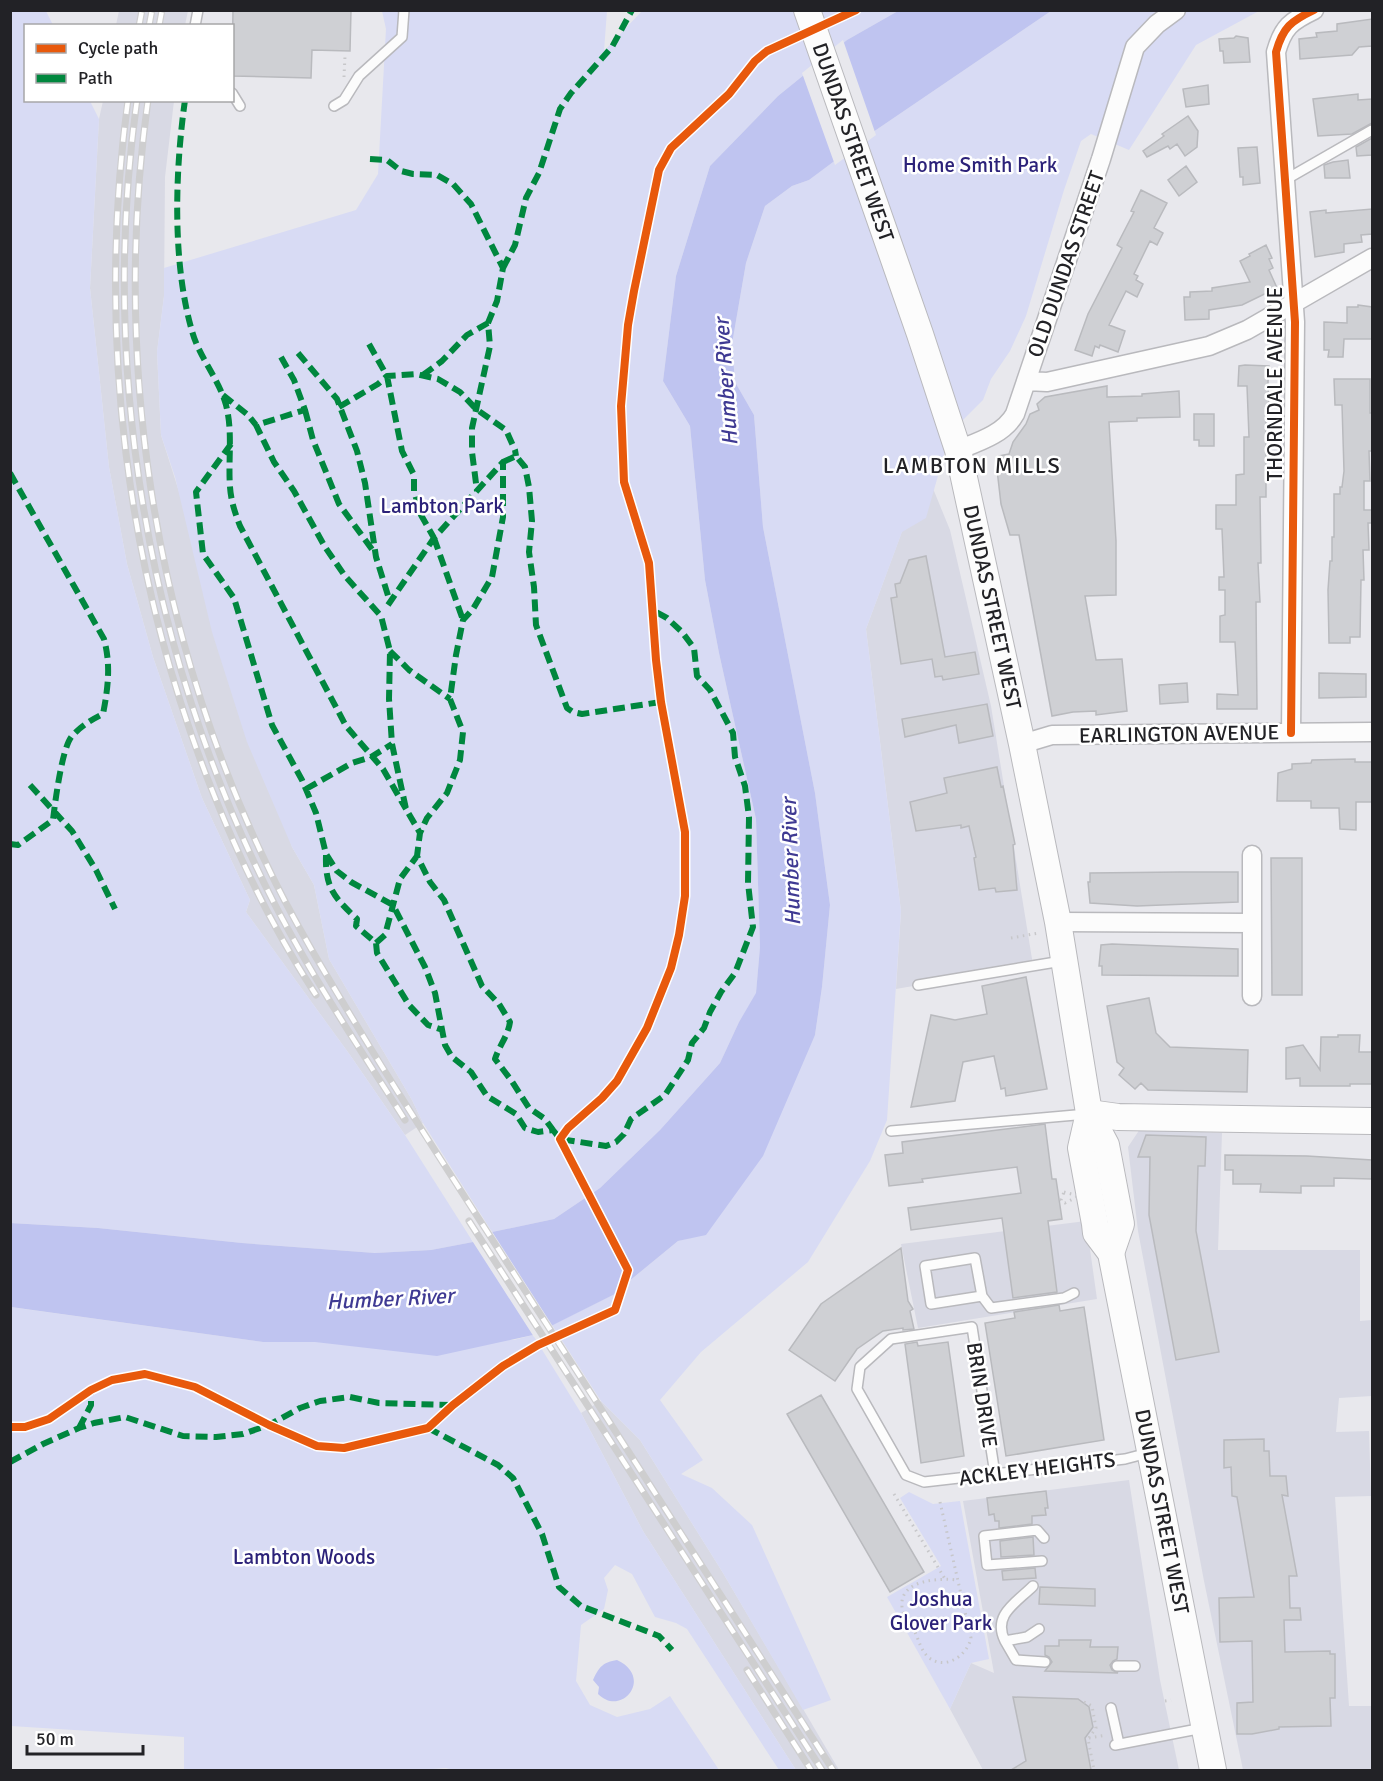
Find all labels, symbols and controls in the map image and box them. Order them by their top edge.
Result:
legend [24,24,234,102]
text: Cycle path [78,37,158,59]
street label: DUNDAS STREET WEST [807,39,900,246]
text: Path [78,67,113,89]
park label: Home Smith Park [903,152,1058,178]
street label: OLD DUNDAS STREET [1022,167,1110,361]
street label: THORNDALE AVENUE [1262,287,1288,481]
water label: Humber River [707,314,743,447]
district label: LAMBTON MILLS [883,452,1061,479]
park label: Lambton Park [380,493,504,519]
street label: DUNDAS STREET WEST [957,503,1027,712]
street label: EARLINGTON AVENUE [1079,719,1279,749]
water label: Humber River [775,795,806,926]
water label: Humber River [326,1282,457,1315]
street label: BRIN DRIVE [961,1340,1003,1450]
street label: DUNDAS STREET WEST [1129,1407,1195,1617]
street label: ACKLEY HEIGHTS [957,1447,1117,1491]
park label: Lambton Woods [233,1544,375,1570]
park label: Joshua Glover Park [890,1586,993,1636]
scale bar [27,1718,142,1756]
text: 50 m [36,1728,74,1750]

